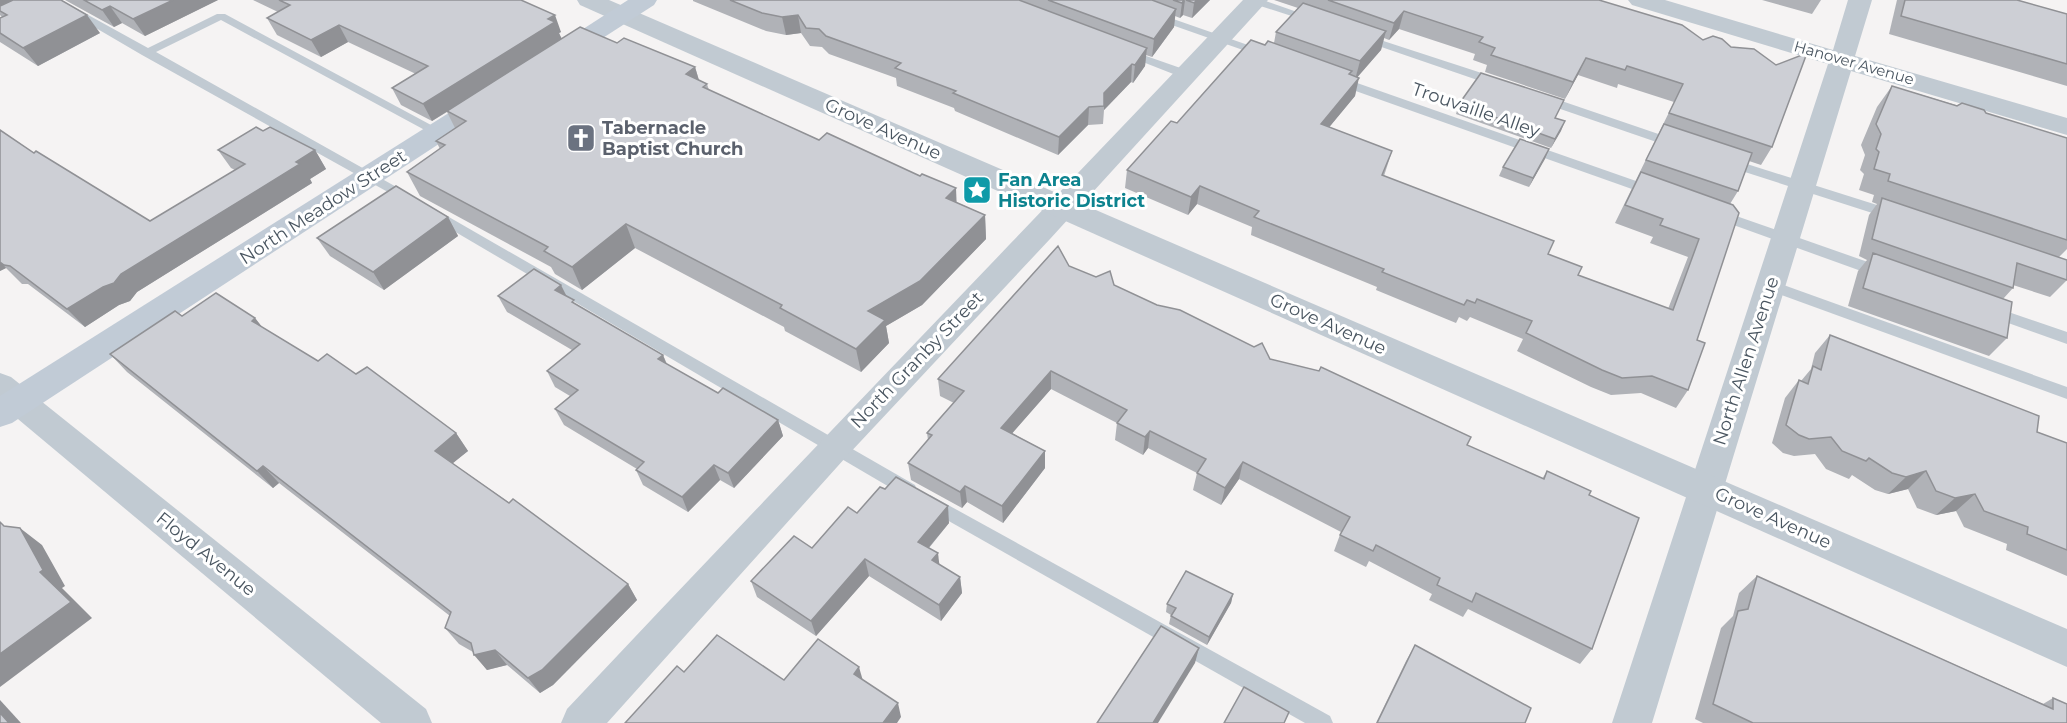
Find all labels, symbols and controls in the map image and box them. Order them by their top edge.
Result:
street label: Hanover Avenue [1792,36,1916,89]
street label: Trouvaille Alley [1409,78,1543,142]
street label: Grove Avenue [821,94,945,165]
place label: Tabernacle Baptist Church [602,117,743,160]
church icon: Tabernacle Baptist Church [565,122,597,154]
street label: North Meadow Street [236,145,410,269]
place label: Fan Area Historic District [998,169,1145,212]
place icon: Fan Area Historic District [961,174,993,206]
street label: North Allen Avenue [1708,274,1784,448]
street label: North Granby Street [846,287,988,433]
street label: Grove Avenue [1266,289,1390,360]
street label: Grove Avenue [1711,483,1835,554]
street label: Floyd Avenue [152,507,260,601]

